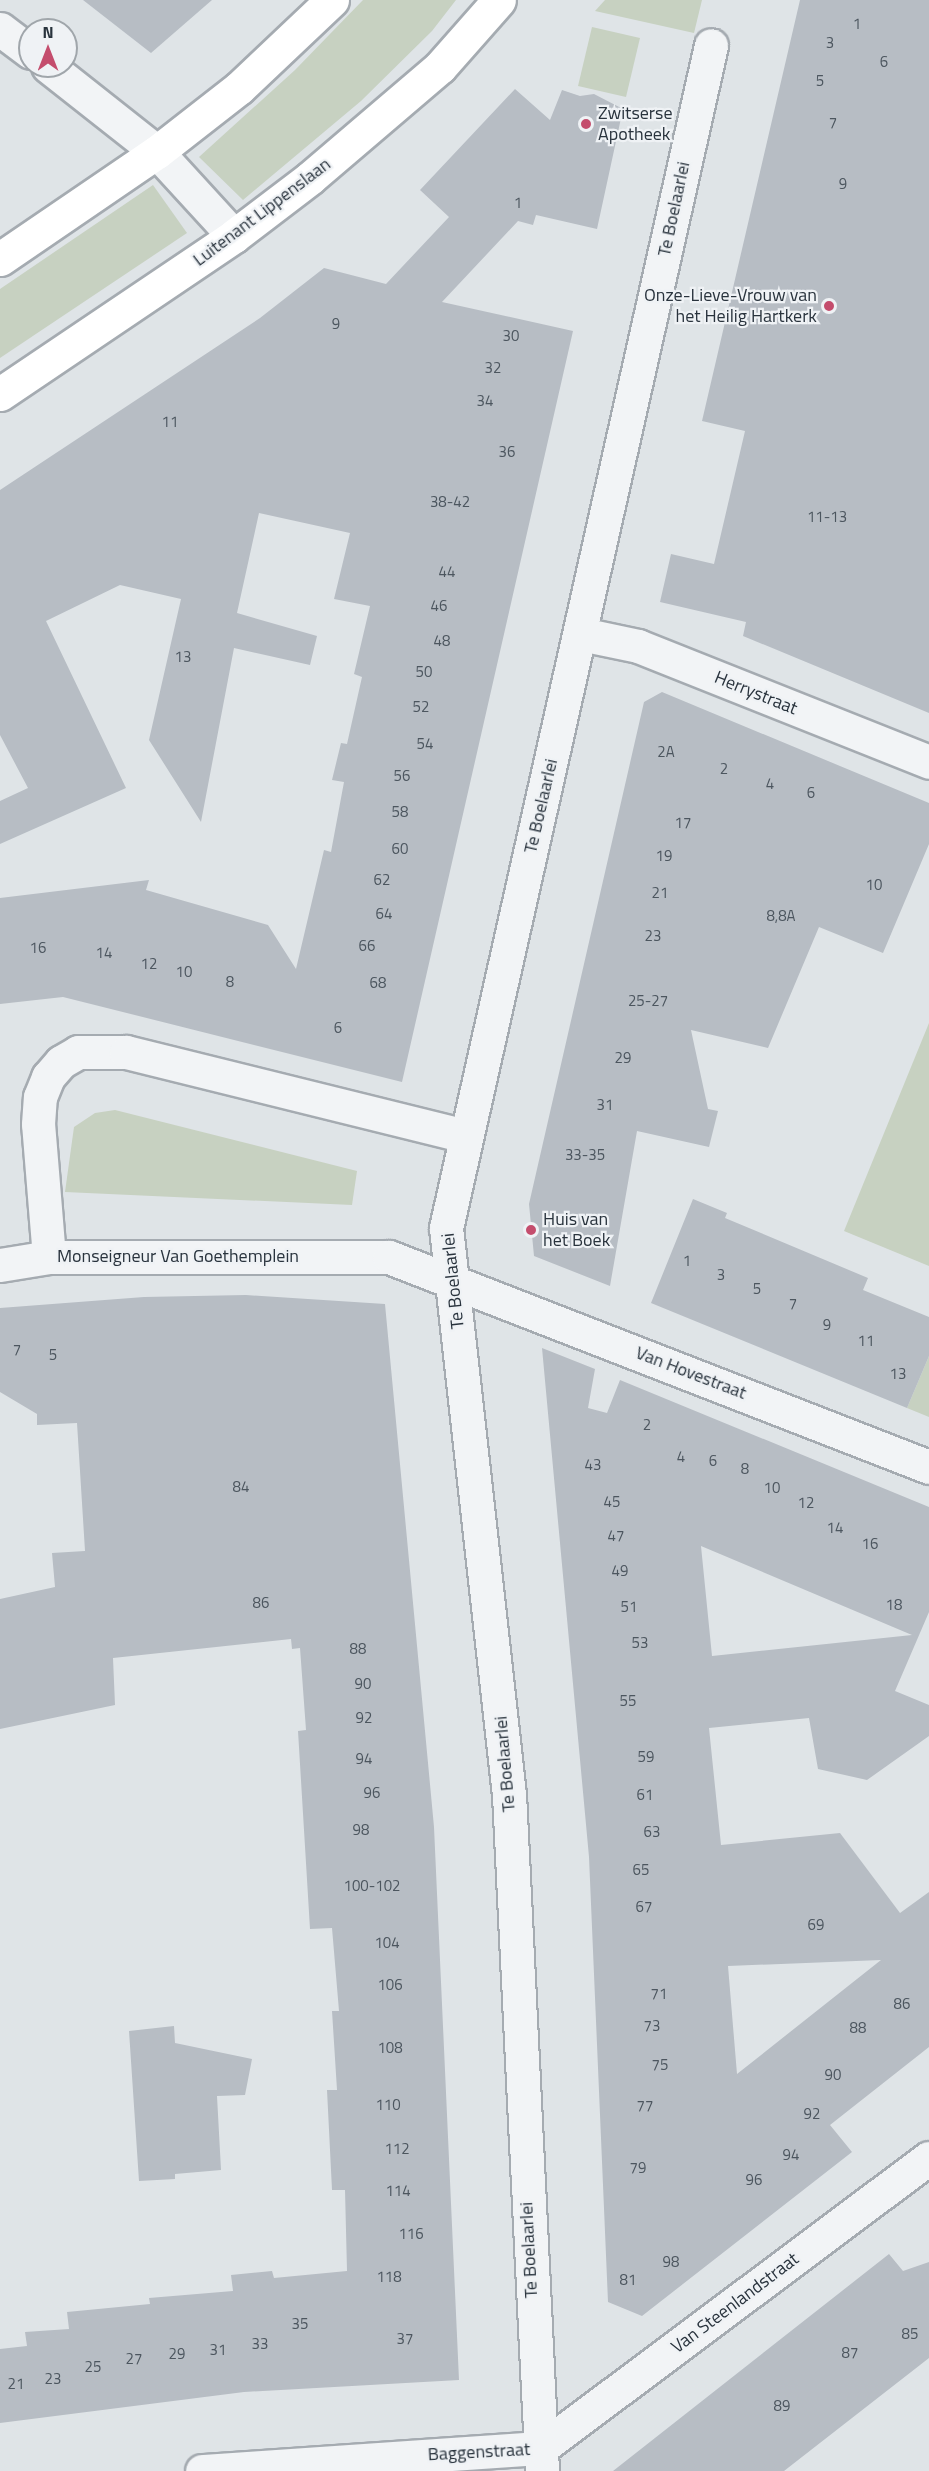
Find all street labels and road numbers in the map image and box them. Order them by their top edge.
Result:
street label: Luitenant Lippenslaan [189,153,335,271]
street label: Te Boelaarlei [653,160,695,258]
street label: Herrystraat [711,667,801,719]
street label: Te Boelaarlei [520,757,562,855]
street label: Te Boelaarlei [437,1232,469,1330]
street label: Monseigneur Van Goethemplein [57,1245,299,1267]
street label: Van Hovestraat [633,1342,749,1404]
street label: Te Boelaarlei [490,1715,520,1813]
street label: Te Boelaarlei [516,2201,542,2299]
street label: Van Steenlandstraat [667,2248,803,2358]
street label: Baggenstraat [427,2439,531,2465]

